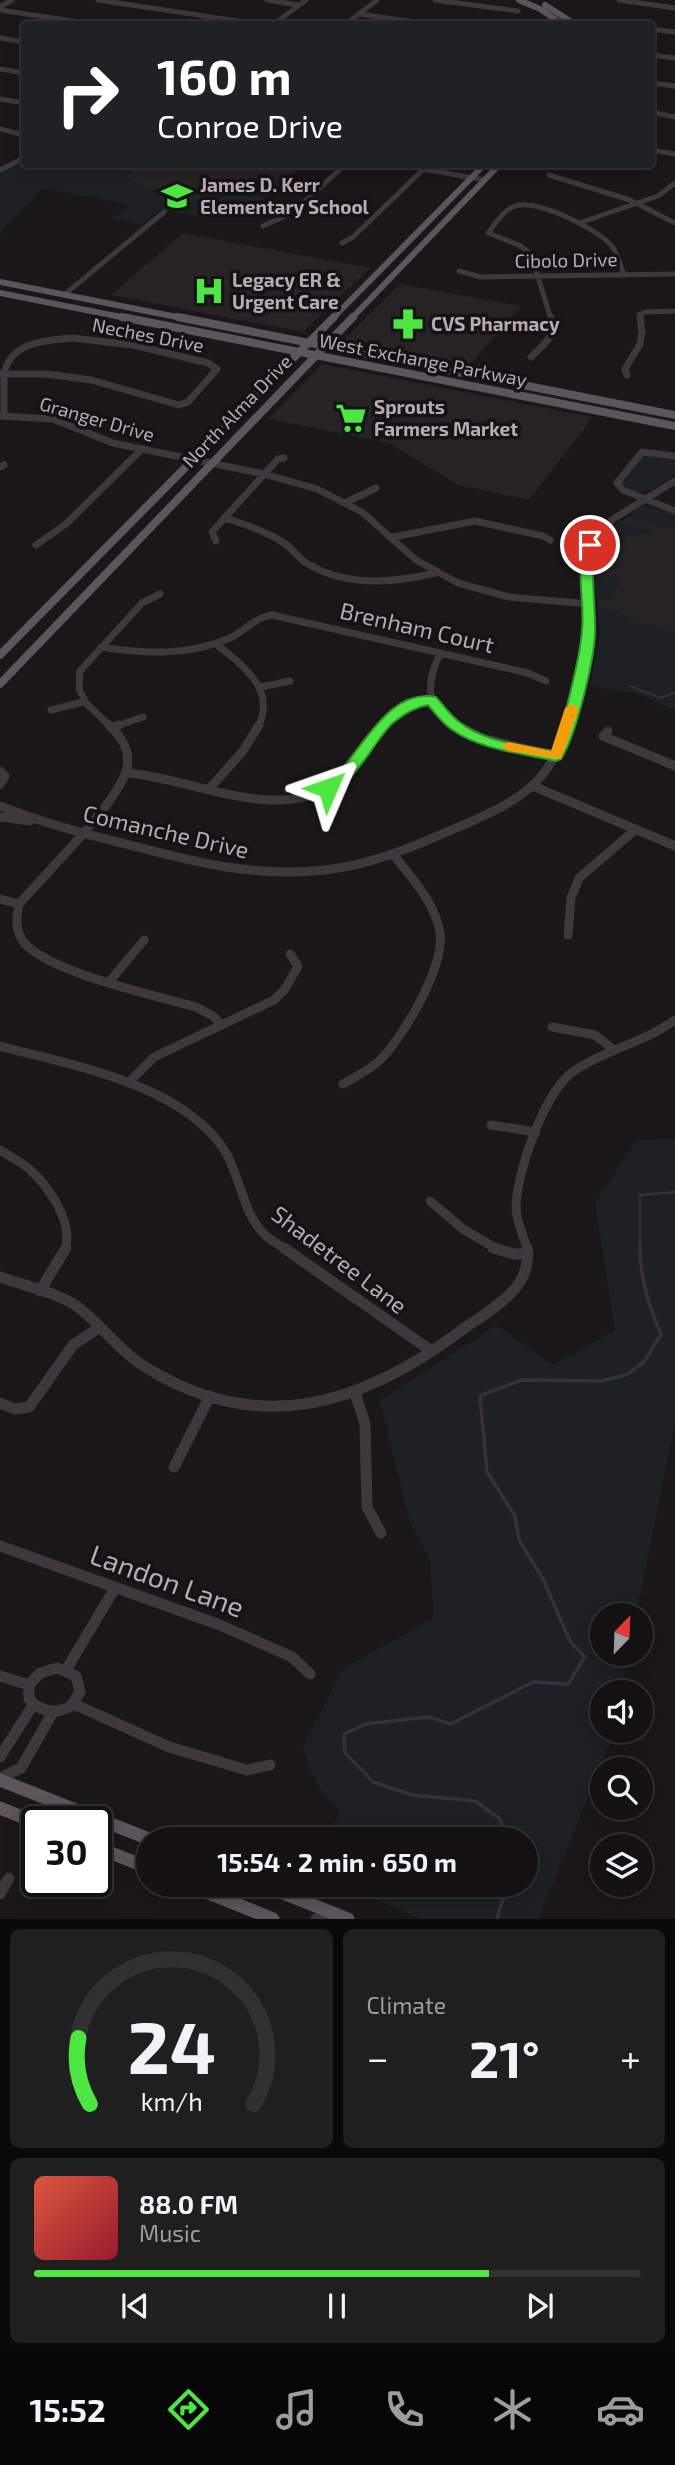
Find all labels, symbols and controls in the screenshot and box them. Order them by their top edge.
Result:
text: 160 m [157,46,292,105]
icon: right [42,49,133,140]
text: Conroe Drive [157,106,343,144]
place label: James D. Kerr Elementary School [200,173,370,219]
school or university icon: James D. Kerr Elementary School [160,179,194,213]
street label: Cibolo Drive [514,247,618,272]
place label: Legacy ER & Urgent Care [232,268,341,313]
hospital icon: Legacy ER & Urgent Care [192,274,226,308]
pharmacy icon: CVS Pharmacy [391,307,425,341]
street label: Neches Drive [90,312,206,357]
place label: CVS Pharmacy [431,312,560,336]
street label: West Exchange Parkway [317,328,529,391]
street label: North Alma Drive [177,350,296,472]
street label: Granger Drive [37,391,157,446]
place label: Sprouts Farmers Market [374,395,518,440]
supermarket icon: Sprouts Farmers Market [334,401,368,435]
pin [560,515,620,575]
icon: arrive [571,526,609,564]
street label: Brenham Court [337,596,497,658]
position arrow [291,751,365,825]
street label: Comanche Drive [81,798,252,864]
street label: Shadetree Lane [266,1199,413,1319]
street label: Landon Lane [86,1536,249,1624]
north arrow [590,1603,653,1666]
map controls [590,1603,653,1897]
button: sound [590,1680,653,1743]
button: search [590,1757,653,1820]
speed limit sign: 30 [21,1806,112,1897]
button: layers [590,1834,653,1897]
text: 15:54 · 2 min · 650 m [217,1846,457,1877]
text: Climate [367,1991,446,2019]
text: 24 [127,2002,216,2090]
text: 21° [469,2026,540,2088]
text: − [367,2034,389,2080]
text: + [620,2034,641,2080]
text: km/h [140,2086,202,2116]
text: 88.0 FM [139,2188,238,2219]
text: Music [139,2219,201,2247]
icon: previous [116,2287,154,2325]
icon: pause [318,2287,356,2325]
icon: next [521,2287,559,2325]
icon: directions [164,2385,213,2434]
icon: music [272,2385,321,2434]
icon: phone [380,2385,429,2434]
icon: climate [488,2385,537,2434]
icon: car [596,2385,645,2434]
text: 15:52 [30,2390,105,2428]

